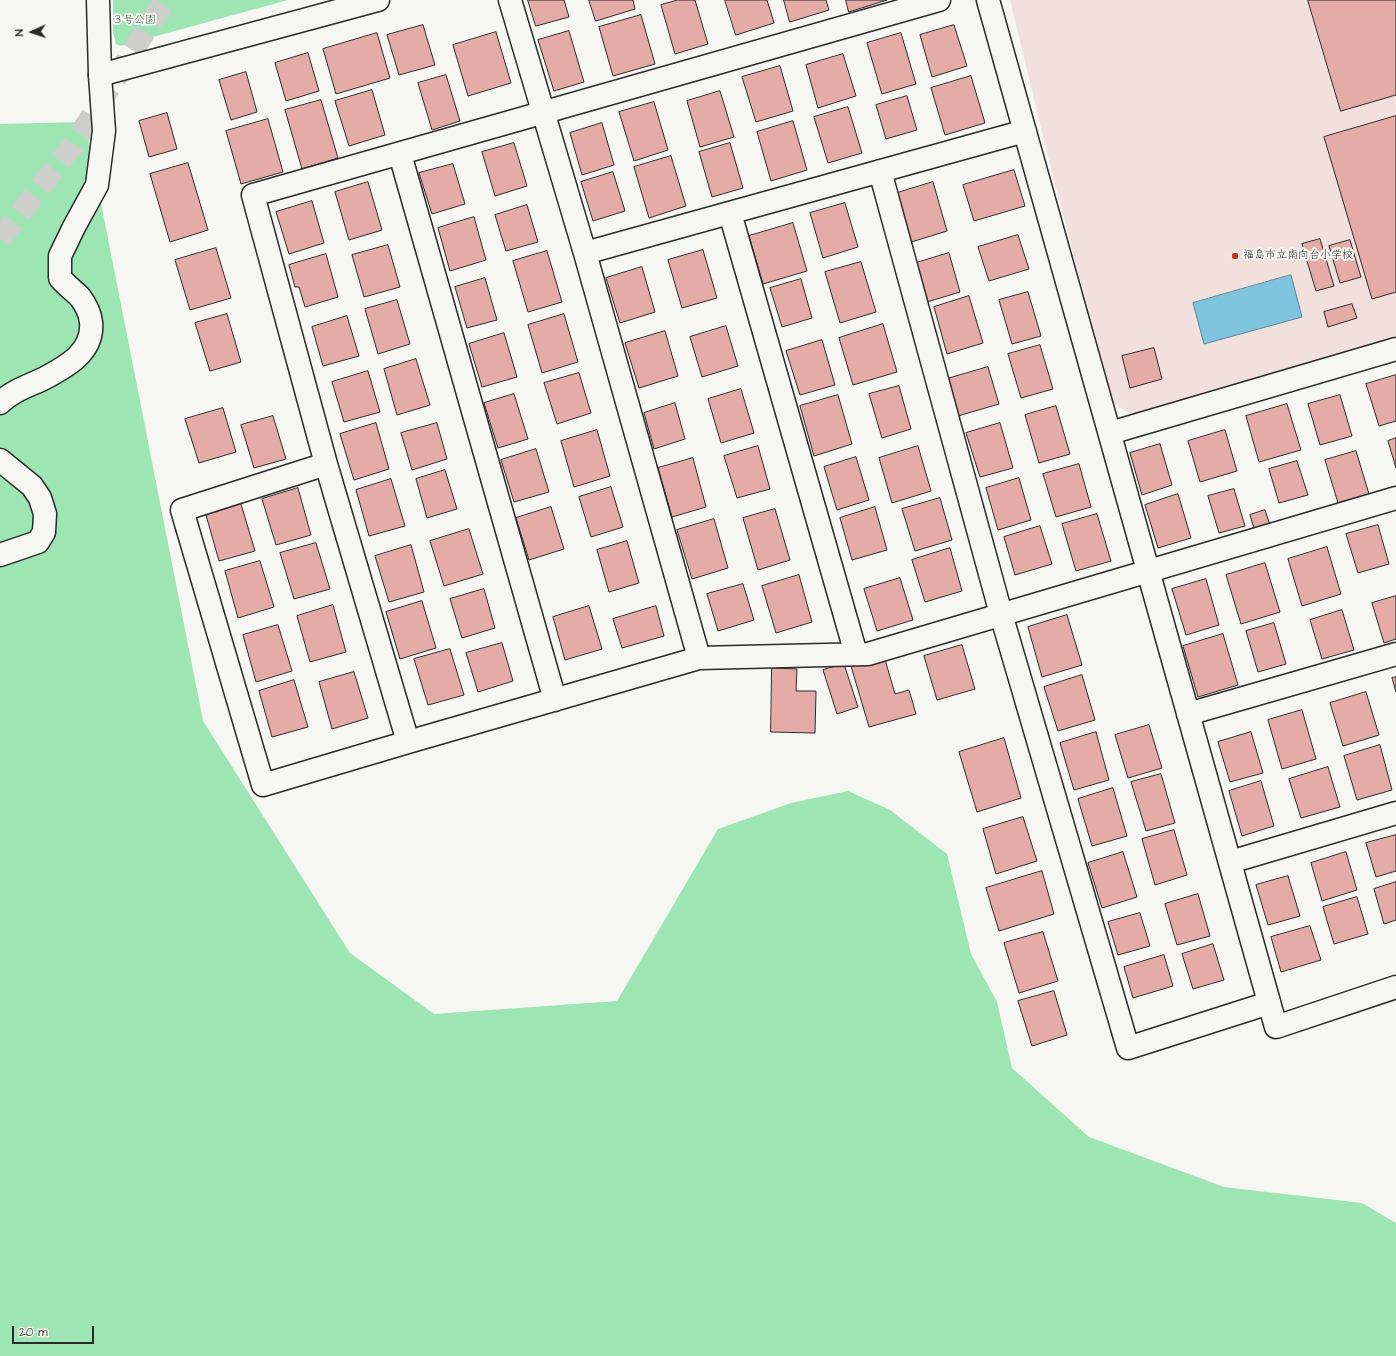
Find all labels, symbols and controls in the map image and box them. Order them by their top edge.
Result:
north arrow [12,12,52,52]
park label: ３号公園 [112,14,156,28]
text: N [12,29,27,36]
place label: 福島市立南向台小学校 [1243,249,1353,263]
marker: 福島市立南向台小学校 [1230,251,1240,261]
scale bar [14,1318,96,1344]
text: 20 m [19,1324,48,1341]

